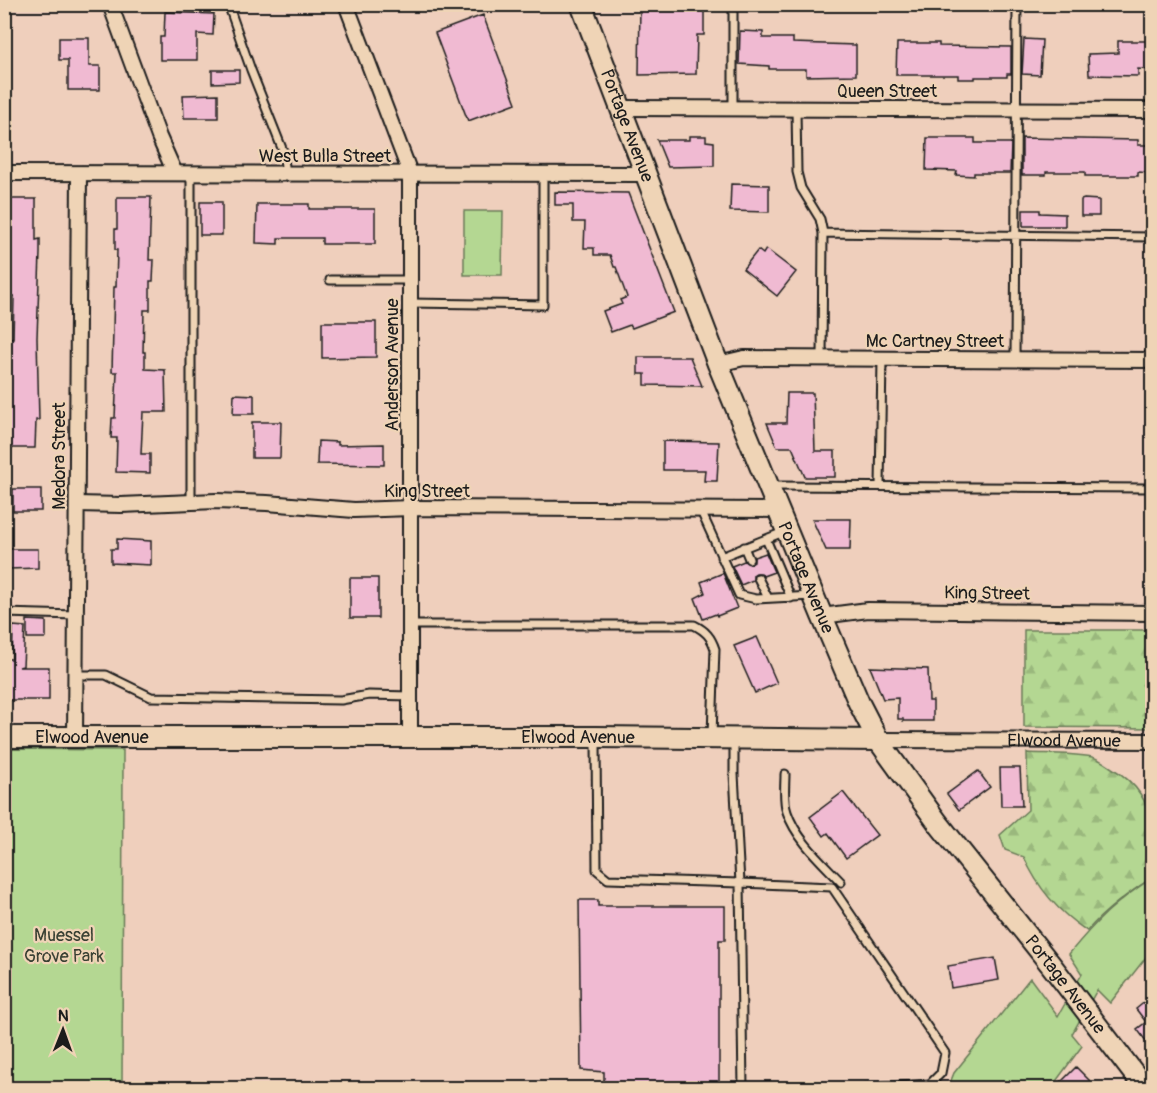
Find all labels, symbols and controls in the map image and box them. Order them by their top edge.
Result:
street label: Portage Avenue [595,66,659,185]
street label: Queen Street [837,80,938,103]
street label: West Bulla Street [259,145,392,168]
street label: Anderson Avenue [381,298,404,432]
street label: Mc Cartney Street [866,330,1005,353]
street label: Medora Street [48,402,71,510]
street label: King Street [384,480,471,503]
street label: Portage Avenue [772,518,839,637]
street label: King Street [944,581,1031,606]
street label: Elwood Avenue [35,726,149,749]
street label: Elwood Avenue [521,726,635,749]
street label: Elwood Avenue [1007,729,1121,753]
park label: Muessel Grove Park [24,924,105,968]
street label: Portage Avenue [1020,931,1111,1039]
north arrow [33,1000,93,1060]
text: N [58,1006,69,1026]

